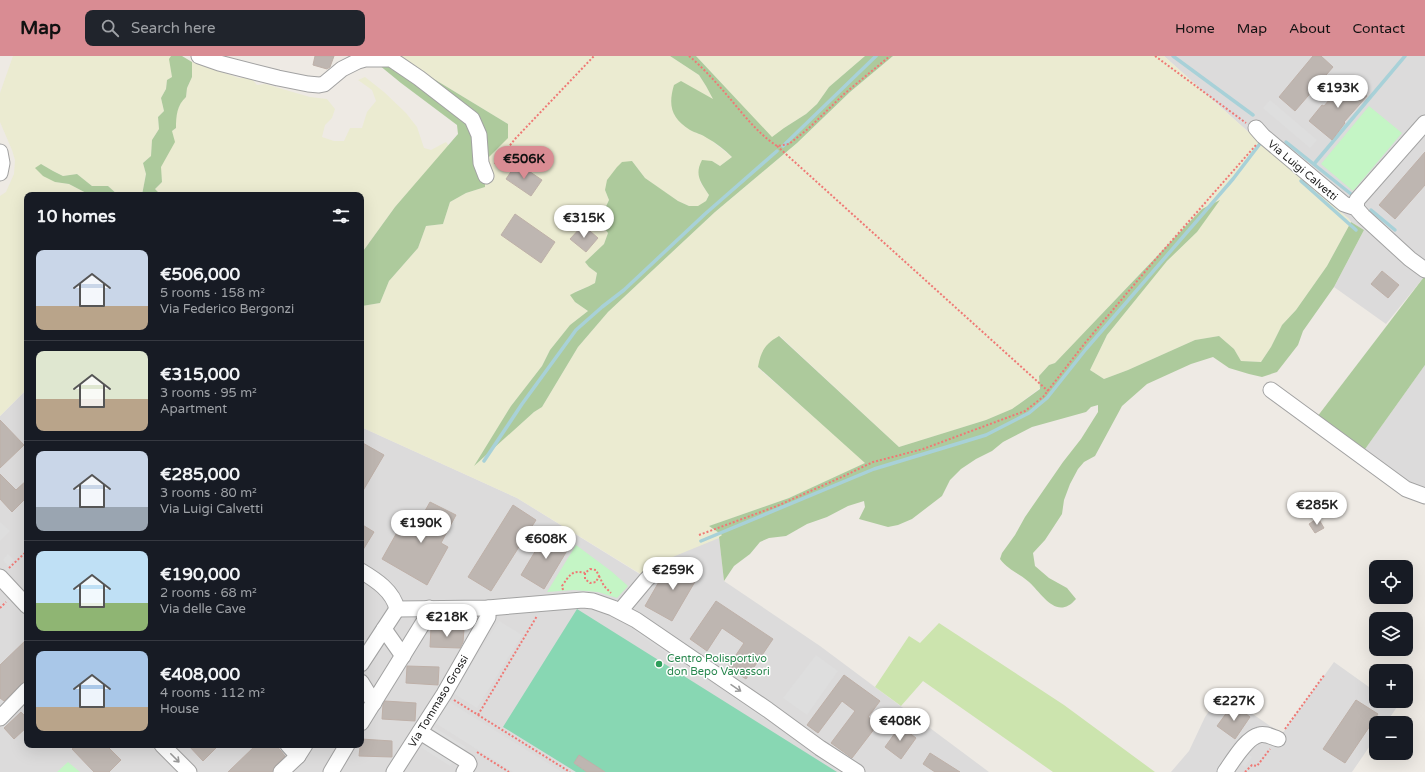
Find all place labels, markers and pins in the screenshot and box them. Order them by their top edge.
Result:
pin: €193K [1310,75,1366,109]
pin: €506K [496,146,552,180]
pin: €315K [556,205,612,239]
pin: €285K [1289,492,1345,526]
pin: €190K [393,510,449,544]
pin: €608K [518,526,574,560]
pin: €259K [645,557,701,591]
pin: €218K [419,604,475,638]
place label: Centro Polisportivo don Bepo Vavassori [667,652,770,678]
marker: Centro Polisportivo don Bepo Vavassori [654,659,664,669]
pin: €227K [1206,688,1262,722]
pin: €408K [872,708,928,742]

